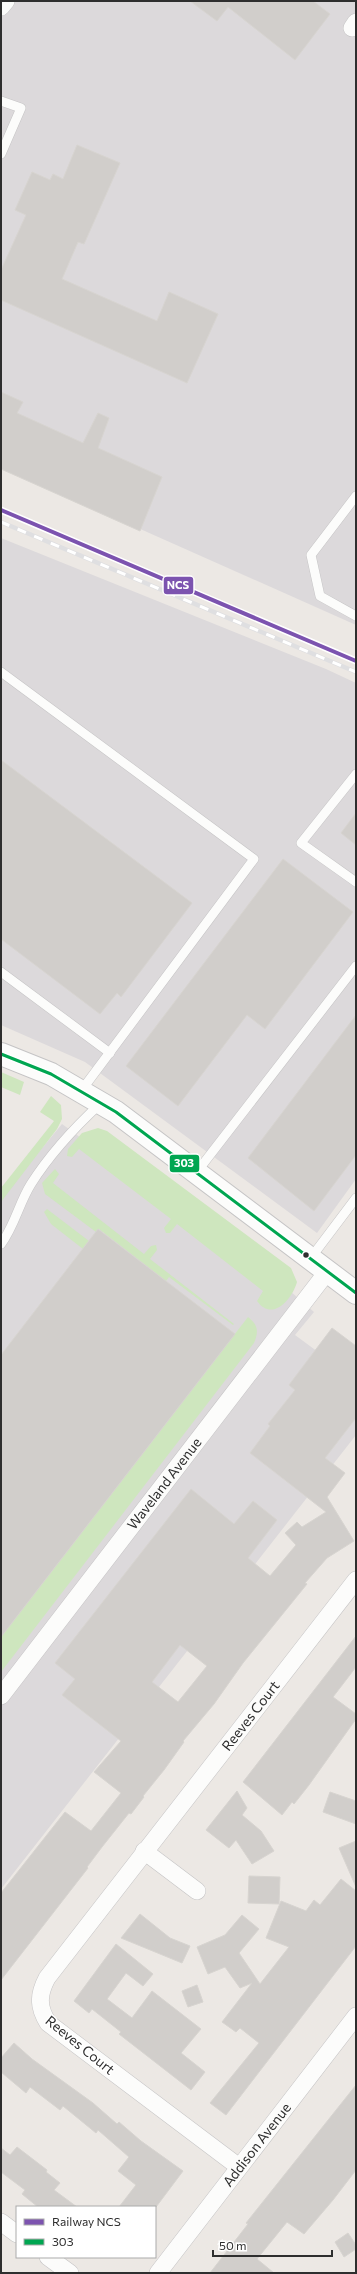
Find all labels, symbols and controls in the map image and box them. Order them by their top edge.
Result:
line badge: NCS [163,576,194,595]
text: NCS [167,578,190,591]
line badge: 303 [169,1154,200,1173]
text: 303 [174,1156,194,1169]
unlabelled marker [301,1250,311,1260]
street label: Waveland Avenue [123,1434,205,1533]
street label: Reeves Court [218,1677,283,1754]
street label: Reeves Court [42,2012,118,2078]
street label: Addison Avenue [219,2099,294,2190]
legend [16,2206,156,2258]
text: Railway NCS [52,2214,121,2228]
scale bar [213,2232,332,2258]
text: 303 [52,2234,74,2248]
text: 50 m [219,2238,247,2252]

